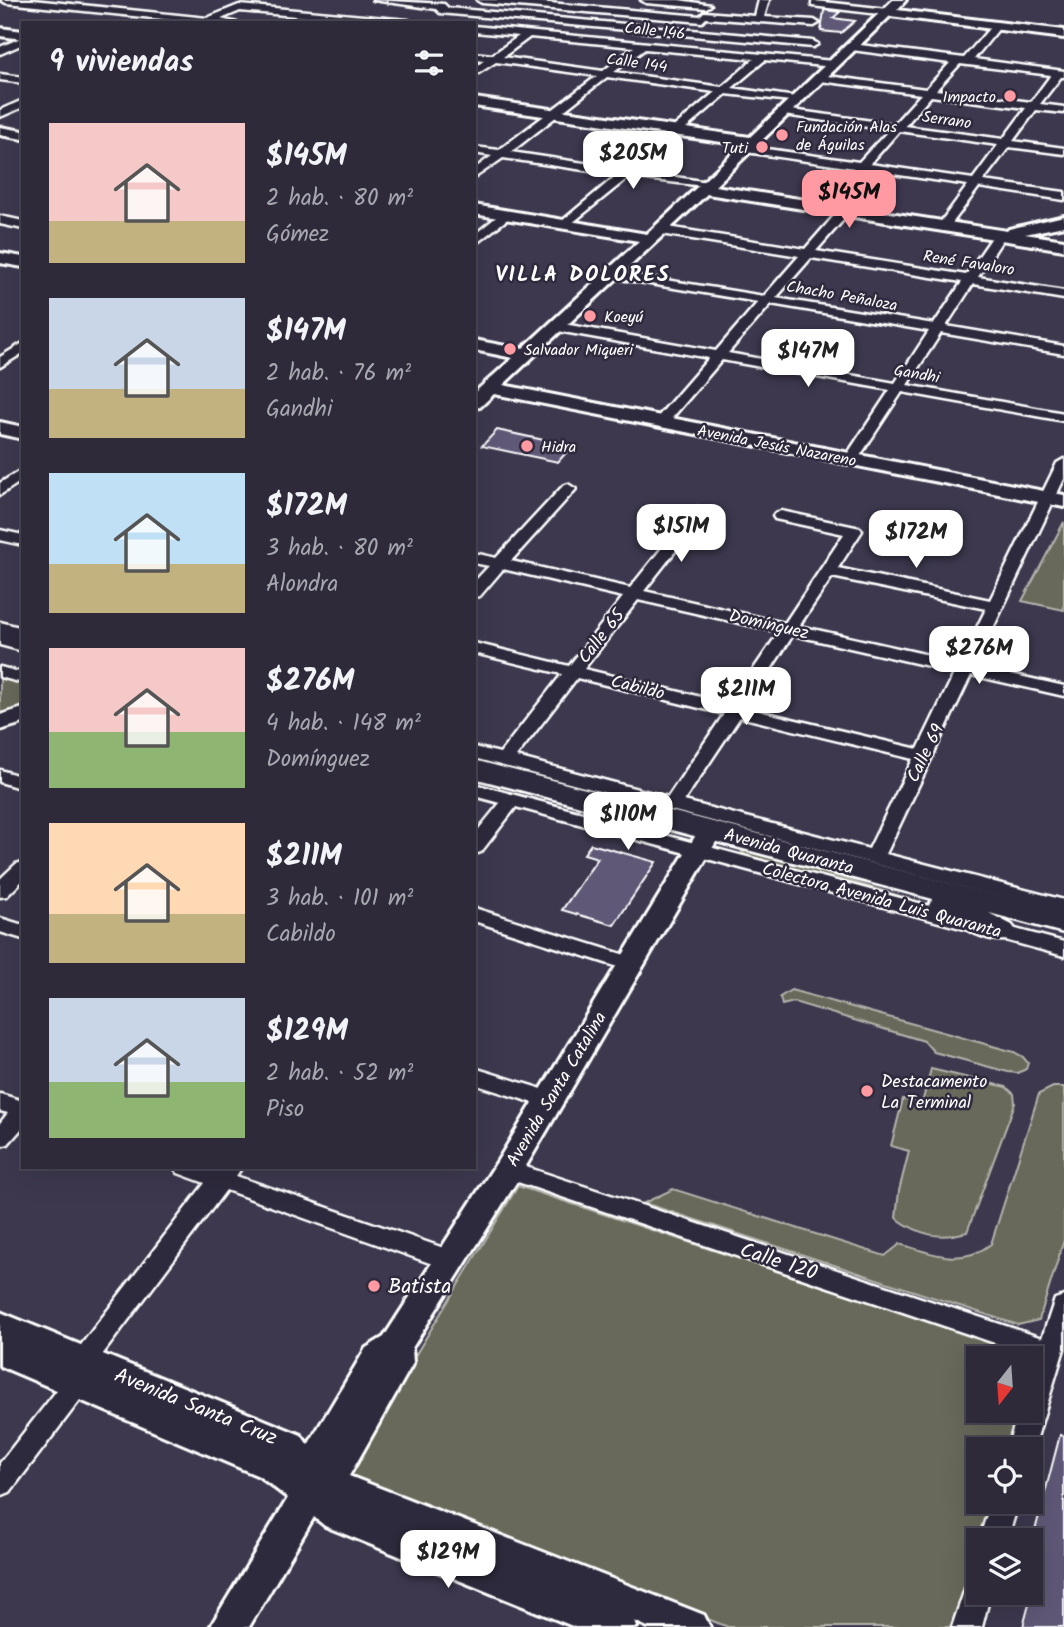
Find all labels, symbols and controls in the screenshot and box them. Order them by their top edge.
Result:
street label: Calle 146 [623,16,687,47]
text: 9 viviendas [49,39,193,87]
icon: filters [410,44,448,82]
street label: Calle 144 [605,47,669,80]
place label: Impacto [943,85,996,110]
marker: Impacto [1002,88,1018,104]
street label: Serrano [921,105,973,136]
place label: Fundación Alas de Águilas [796,115,897,158]
marker: Fundación Alas de Águilas [774,127,790,143]
pin: $205M [584,132,682,191]
text: $145M [266,133,347,181]
text: $205M [599,136,667,172]
place label: Tuti [722,136,749,161]
marker: Tuti [754,139,770,155]
icon: home [105,151,189,235]
pin: $145M [800,170,898,230]
text: $145M [818,175,880,211]
text: 2 hab. · 80 m² [266,181,413,217]
text: Gómez [266,217,329,253]
street label: René Favaloro [921,244,1016,283]
district label: VILLA DOLORES [495,259,671,292]
street label: Chacho Peñaloza [784,274,899,319]
place label: Koeyú [604,305,643,330]
text: $147M [266,308,346,356]
marker: Koeyú [582,308,598,324]
icon: home [105,326,189,410]
pin: $147M [759,330,857,389]
text: $147M [777,334,839,370]
place label: Salvador Miqueri [524,338,634,363]
marker: Salvador Miqueri [502,341,518,357]
text: 2 hab. · 76 m² [266,356,411,392]
street label: Gandhi [892,358,943,391]
text: Gandhi [266,392,332,428]
street label: Avenida Jesús Nazareno [695,419,858,474]
place label: Hidra [541,435,576,460]
marker: Hidra [519,438,535,454]
text: $172M [266,483,347,531]
icon: home [105,501,189,585]
pin: $151M [632,504,730,564]
text: $151M [653,509,709,545]
pin: $172M [867,510,965,570]
text: $172M [885,515,947,551]
text: 3 hab. · 80 m² [266,531,413,567]
text: Alondra [266,567,338,603]
street label: Calle 65 [571,602,634,671]
street label: Domínguez [726,602,812,649]
pin: $276M [930,626,1028,686]
text: $276M [945,631,1013,667]
text: $276M [266,658,354,706]
street label: Cabildo [608,668,668,709]
pin: $211M [697,668,795,727]
text: $211M [717,672,775,708]
icon: home [105,676,189,760]
text: 4 hab. · 148 m² [266,706,421,742]
street label: Calle 69 [900,719,953,788]
text: Domínguez [266,742,370,778]
pin: $110M [579,792,677,852]
text: $110M [600,797,656,833]
street label: Avenida Quaranta [721,821,857,884]
text: $211M [266,833,342,881]
icon: home [105,851,189,935]
street label: Colectora Avenida Luis Quaranta [759,855,1005,947]
text: 3 hab. · 101 m² [266,881,413,917]
text: Cabildo [266,917,336,953]
street label: Avenida Santa Catalina [499,1007,615,1173]
text: $129M [266,1008,348,1056]
icon: home [105,1026,189,1110]
text: 2 hab. · 52 m² [266,1056,413,1092]
place label: Destacamento La Terminal [881,1068,987,1118]
marker: Destacamento La Terminal [859,1083,875,1099]
text: Piso [266,1092,304,1128]
street label: Calle 120 [735,1234,822,1290]
place label: Batista [388,1271,451,1304]
marker: Batista [366,1278,382,1294]
north arrow [966,1346,1043,1423]
map controls [966,1346,1043,1605]
street label: Avenida Santa Cruz [109,1360,282,1455]
button: locate [966,1437,1043,1514]
button: layers [966,1528,1043,1605]
pin: $129M [399,1530,497,1590]
text: $129M [417,1535,480,1571]

